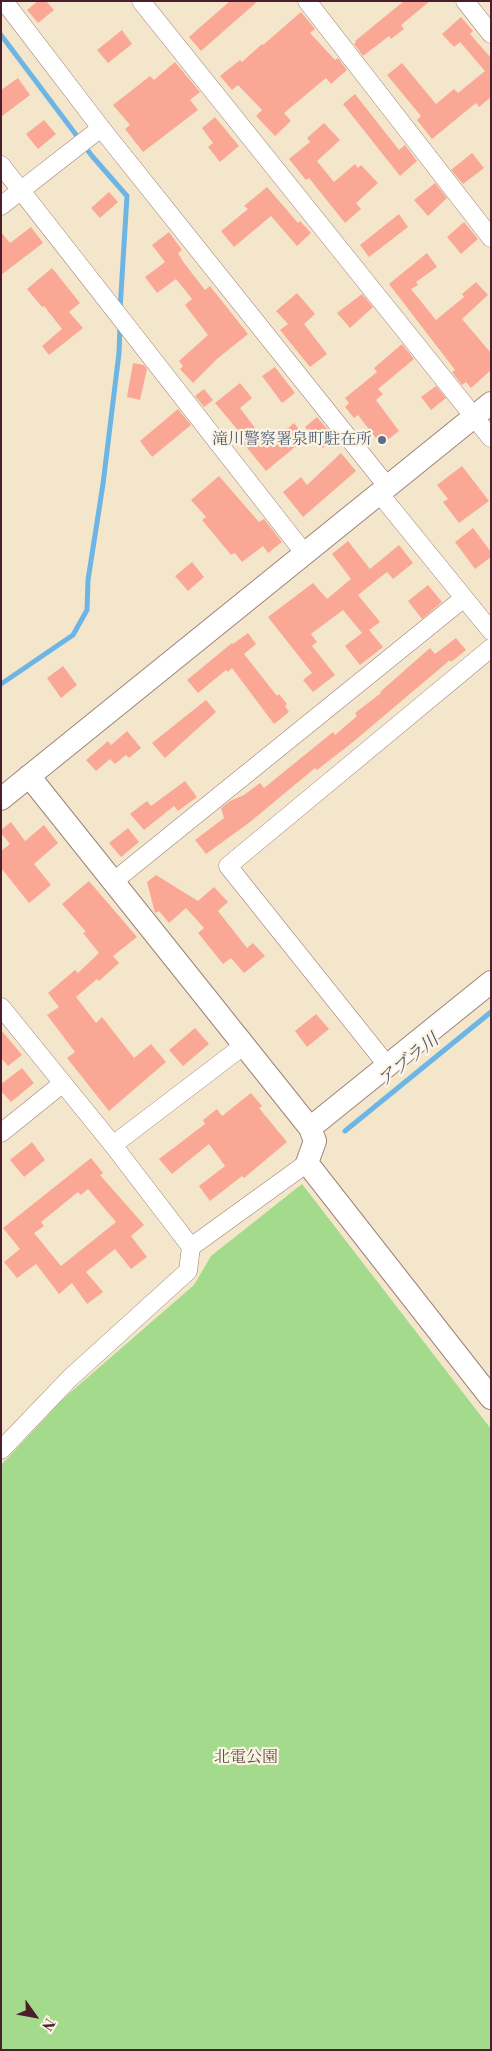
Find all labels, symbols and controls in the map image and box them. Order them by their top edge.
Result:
place label: 滝川警察署泉町駐在所 [212,430,372,450]
marker: 滝川警察署泉町駐在所 [376,434,388,446]
water label: アブラ川 [374,1030,444,1092]
park label: 北電公園 [214,1748,278,1768]
north arrow [10,1991,60,2041]
text: N [37,2014,58,2033]

